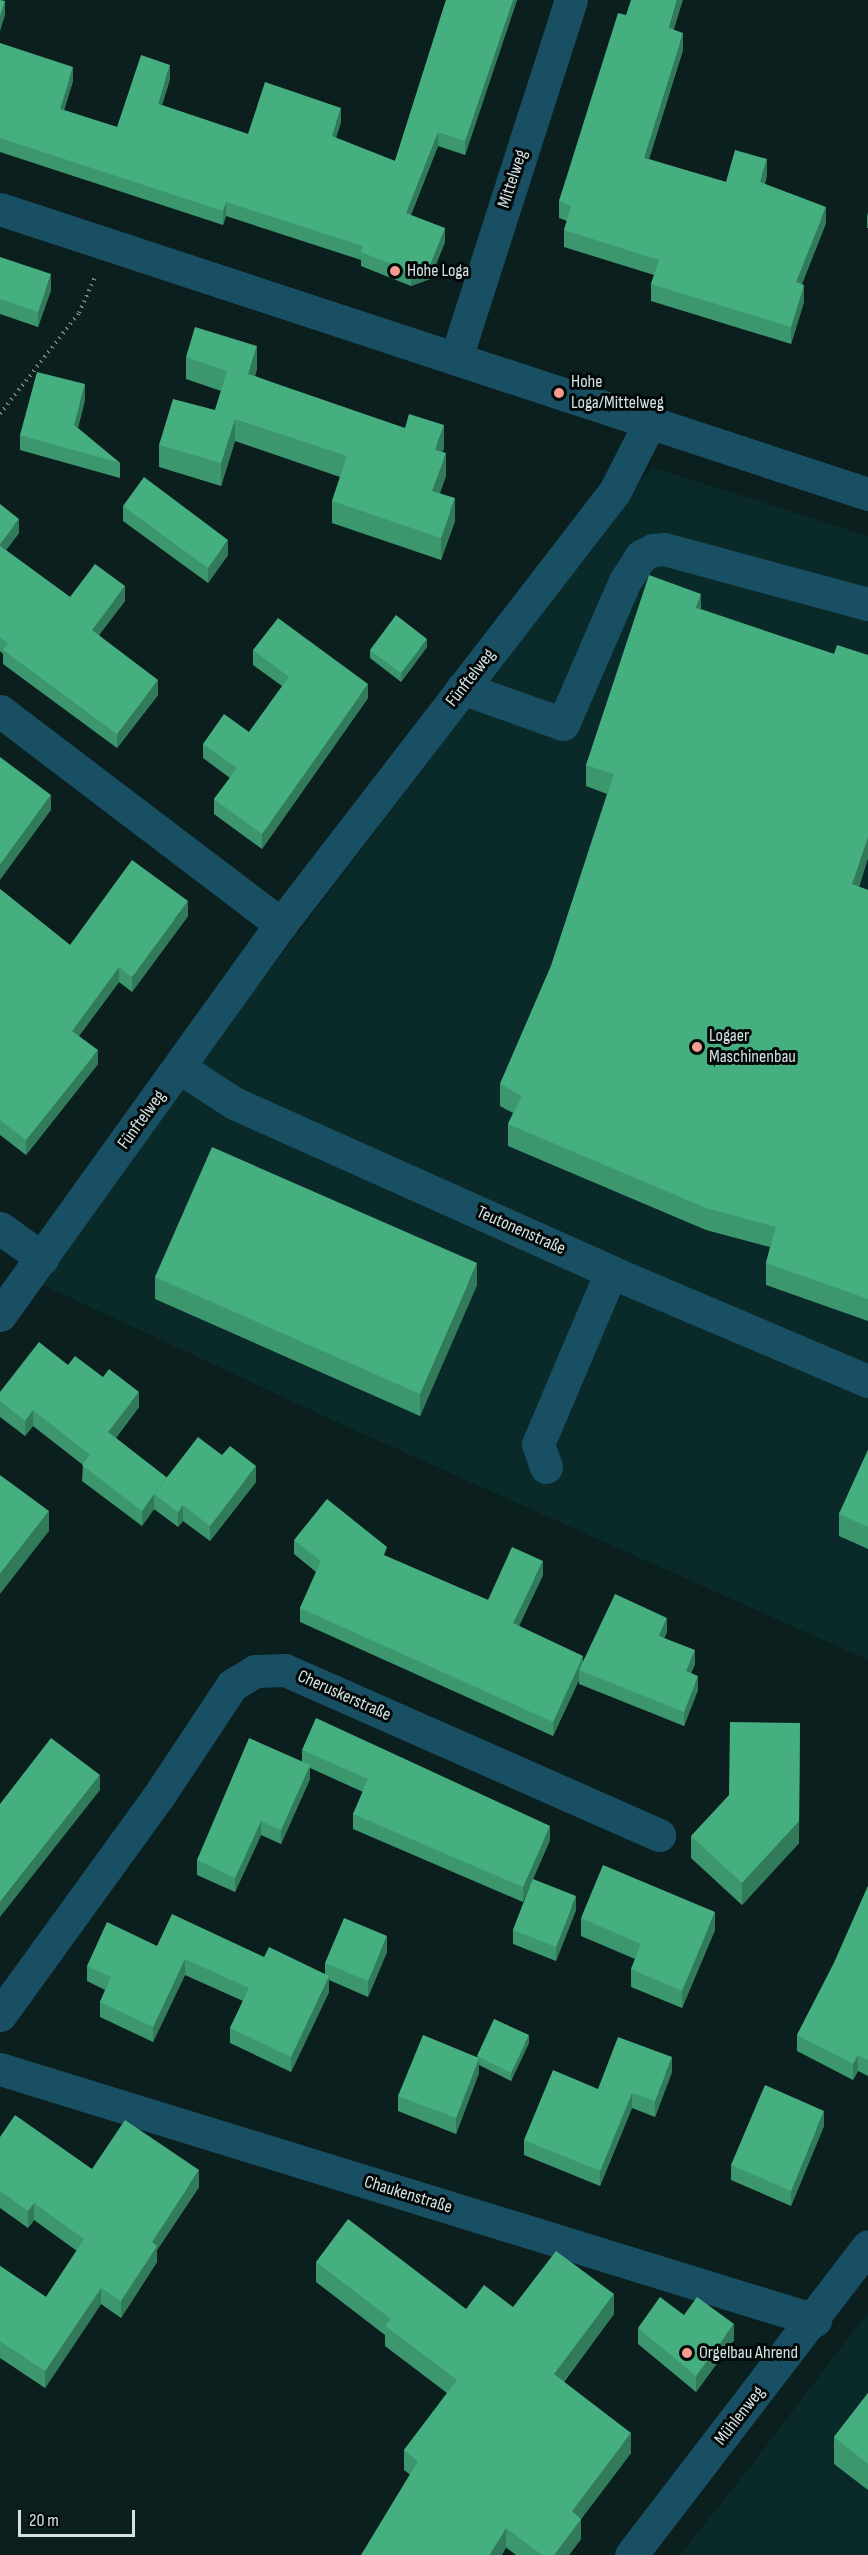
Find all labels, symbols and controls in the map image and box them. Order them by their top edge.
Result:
street label: Mittelweg [493,147,533,211]
place label: Hohe Loga [407,260,469,282]
marker: Hohe Loga [388,264,402,278]
place label: Hohe Loga/Mittelweg [571,372,664,415]
marker: Hohe Loga/Mittelweg [552,386,566,400]
street label: Fünftelweg [442,645,500,711]
place label: Logaer Maschinenbau [709,1026,796,1068]
marker: Logaer Maschinenbau [690,1040,704,1054]
street label: Fünftelweg [113,1086,171,1154]
street label: Teutonenstraße [473,1202,569,1260]
street label: Cheruskerstraße [294,1666,394,1726]
street label: Chaukenstraße [361,2171,455,2219]
place label: Orgelbau Ahrend [699,2342,798,2364]
marker: Orgelbau Ahrend [680,2346,694,2360]
street label: Mühlenweg [710,2382,770,2450]
scale bar [21,2498,138,2536]
text: 20 m [29,2510,59,2531]

